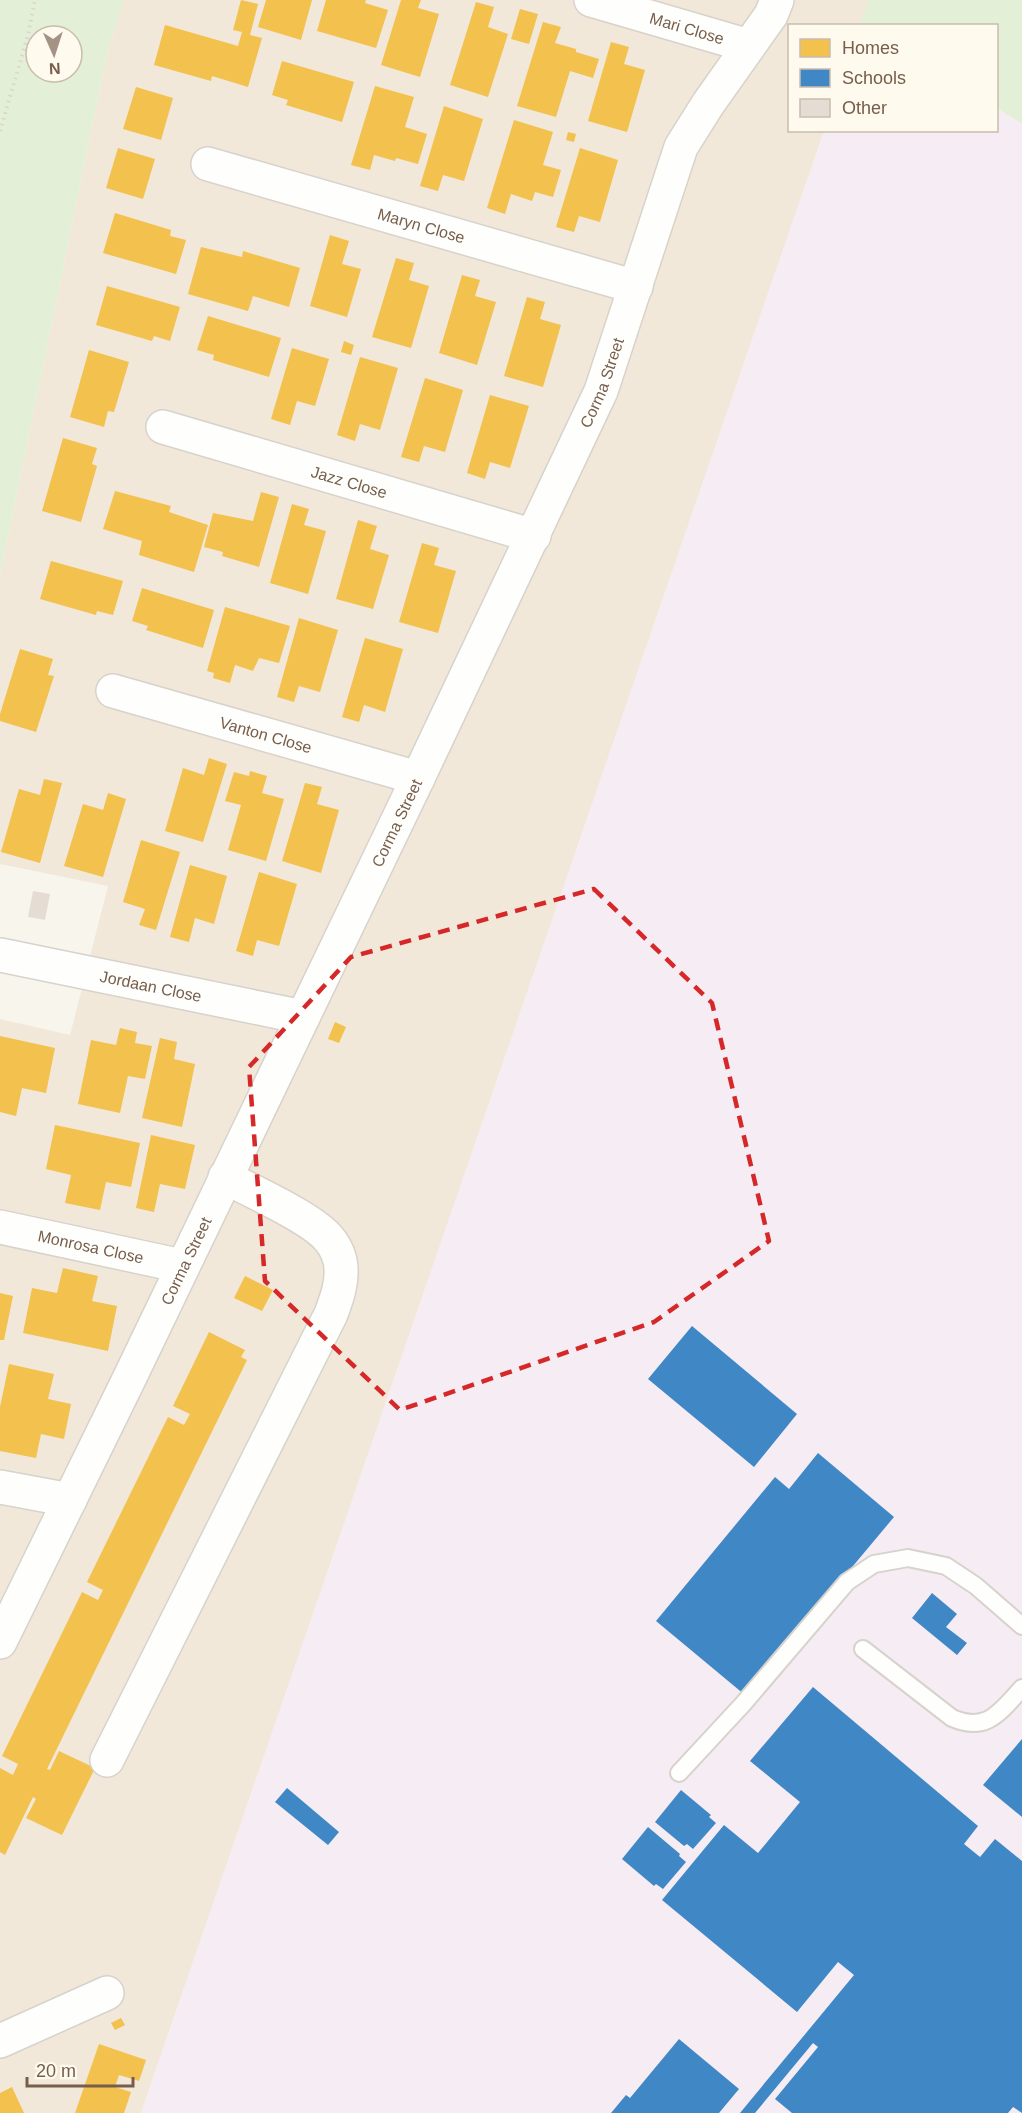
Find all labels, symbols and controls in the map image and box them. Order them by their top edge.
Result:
street label: Mari Close [648,10,726,47]
north arrow [24,24,84,84]
legend [788,24,998,132]
text: Homes [842,38,899,58]
text: N [49,60,61,77]
text: Schools [842,68,906,88]
text: Other [842,98,887,118]
street label: Maryn Close [376,205,467,246]
street label: Corma Street [577,335,627,431]
street label: Jazz Close [309,463,389,501]
street label: Vanton Close [218,714,314,756]
street label: Corma Street [369,776,425,870]
street label: Jordaan Close [98,968,203,1005]
street label: Corma Street [158,1214,215,1308]
street label: Monrosa Close [36,1227,145,1267]
scale bar [27,2050,134,2088]
text: 20 m [36,2061,76,2081]

